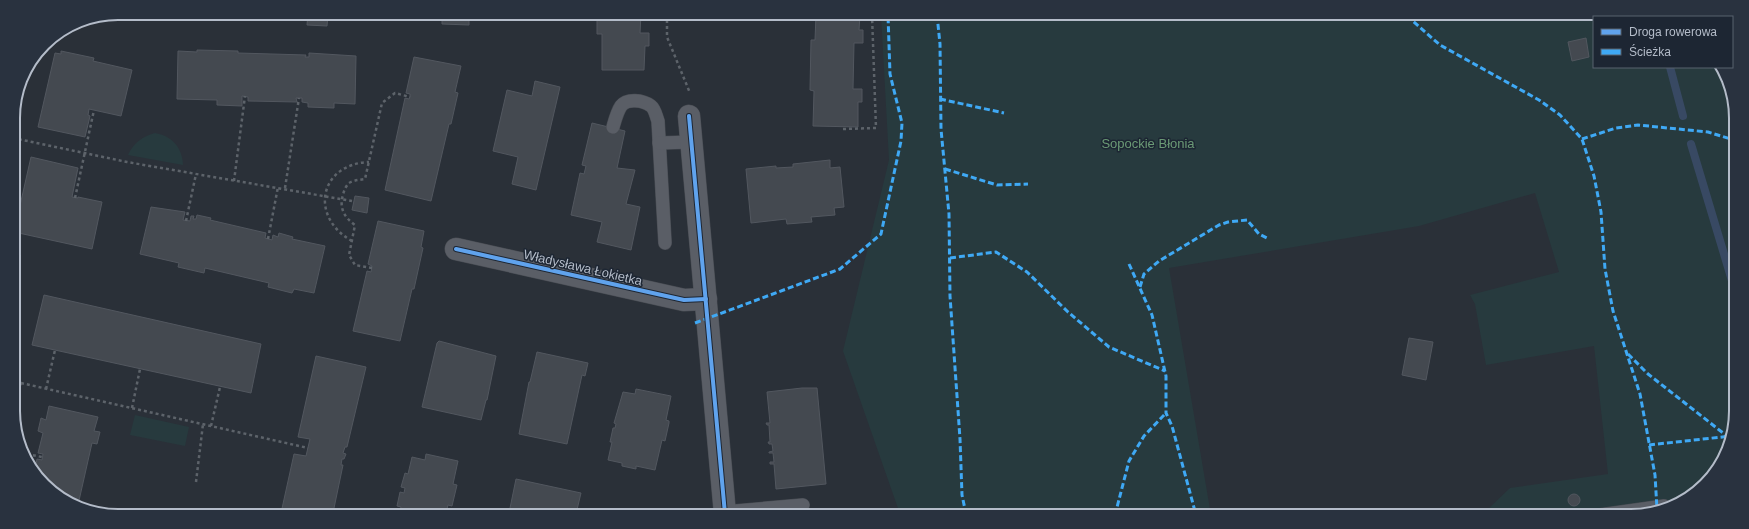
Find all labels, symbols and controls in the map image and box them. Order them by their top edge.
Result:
legend [1593,16,1733,68]
text: Droga rowerowa [1629,25,1717,39]
text: Ścieżka [1629,44,1671,59]
park label: Sopockie Błonia [1101,136,1195,151]
street label: Władysława Łokietka [522,247,644,289]

